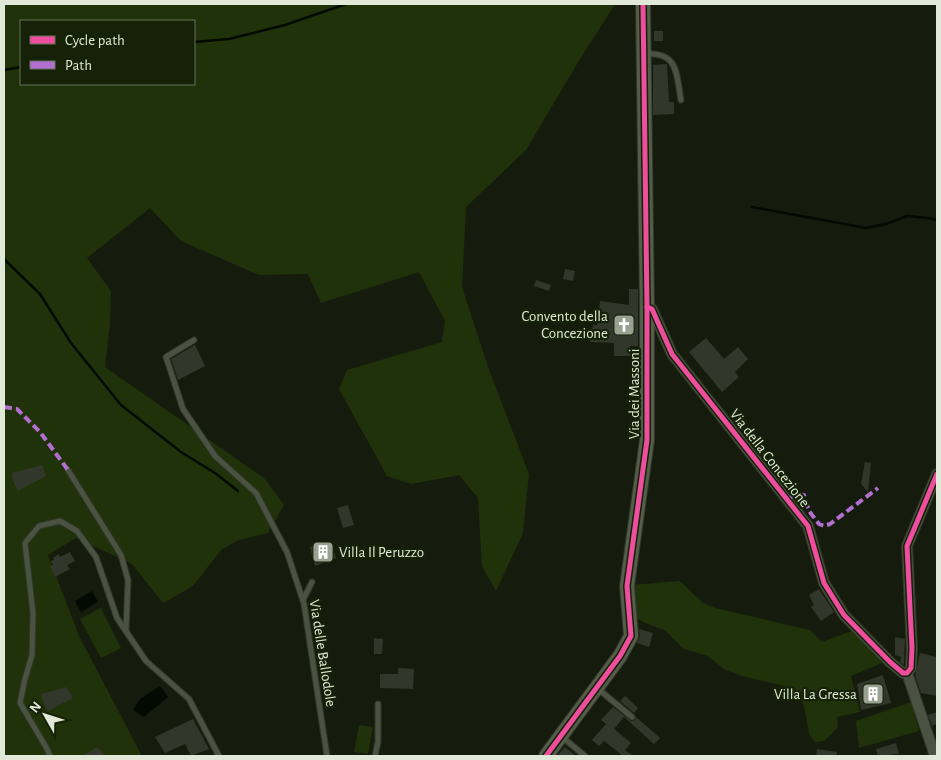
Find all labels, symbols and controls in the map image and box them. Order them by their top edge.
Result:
legend [20,20,195,85]
text: Cycle path [65,33,125,48]
text: Path [65,58,92,73]
place label: Convento della Concezione [522,309,608,341]
church icon: Convento della Concezione [612,313,636,337]
street label: Via dei Massoni [627,349,642,439]
street label: Via della Concezione [727,406,812,510]
building icon: Villa Il Peruzzo [311,540,335,564]
place label: Villa Il Peruzzo [339,545,424,560]
street label: Via delle Ballodole [307,598,338,708]
building icon: Villa La Gressa [861,682,885,706]
place label: Villa La Gressa [774,687,857,702]
north arrow [20,690,70,740]
text: N [27,699,44,716]

